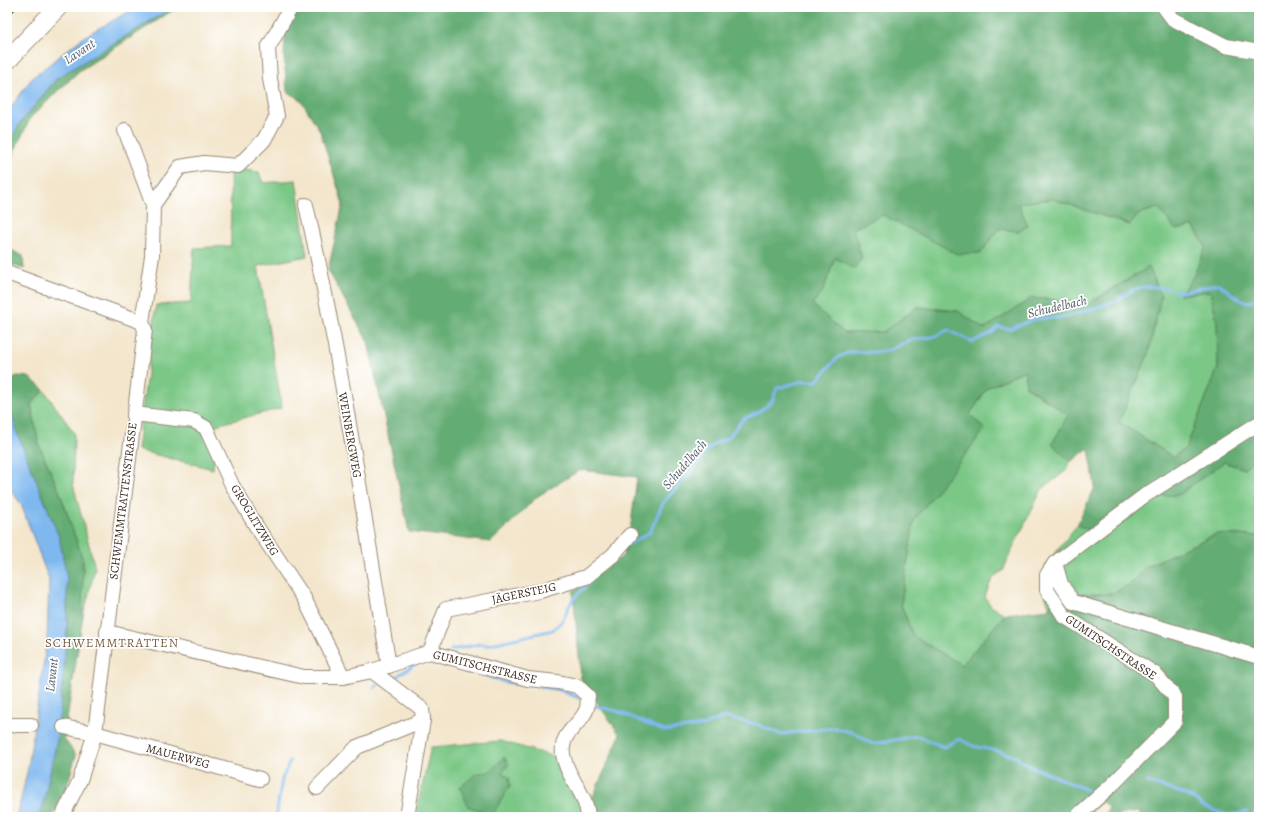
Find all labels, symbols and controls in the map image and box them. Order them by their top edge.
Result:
water label: Lavant [61,34,99,68]
water label: Schudelbach [1026,291,1088,322]
street label: WEINBERGWEG [334,390,365,479]
street label: SCHWEMMTRATTENSTRASSE [105,422,141,580]
water label: Schudelbach [658,436,711,493]
street label: GROGLITZWEG [227,481,283,559]
street label: JÄGERSTEIG [490,578,558,608]
street label: GUMITSCHSTRASSE [1062,610,1160,684]
district label: SCHWEMMTRATTEN [45,634,179,651]
street label: GUMITSCHSTRASSE [431,646,539,688]
water label: Lavant [41,656,62,693]
street label: MAUERWEG [144,740,212,772]

